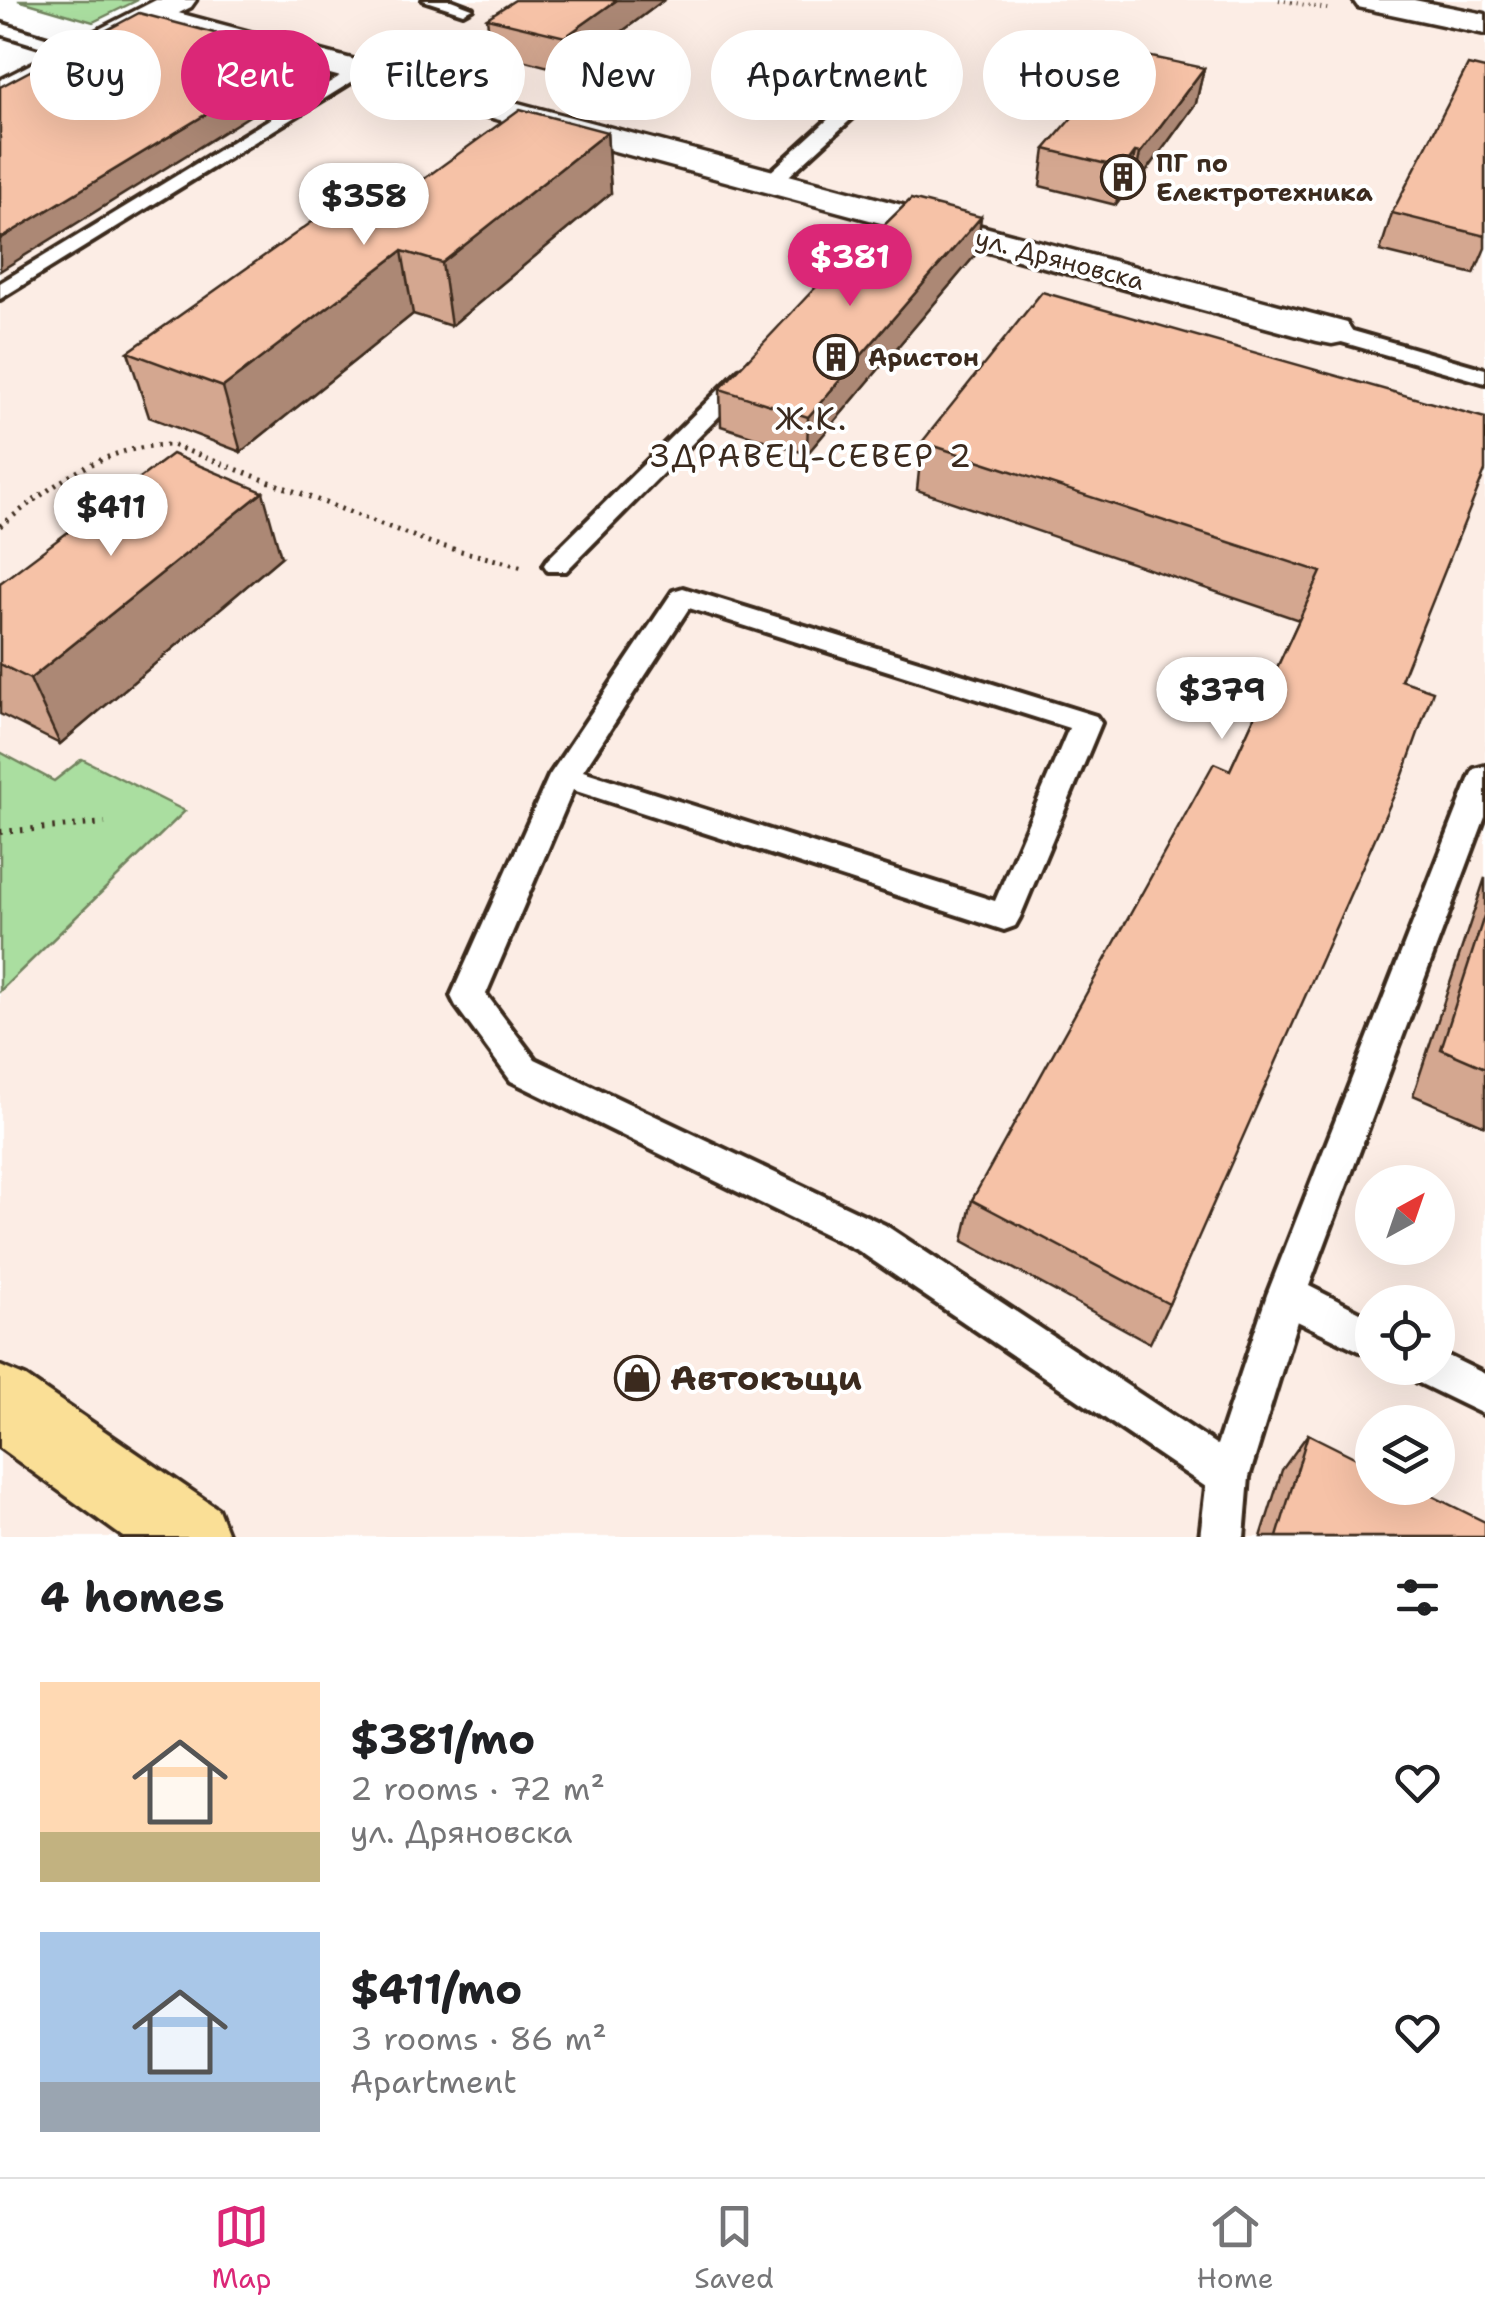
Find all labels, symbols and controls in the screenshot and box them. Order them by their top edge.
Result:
chip: Buy [30,30,161,120]
chip: Rent [181,30,330,120]
chip: Filters [350,30,525,120]
chip: New [545,30,691,120]
chip: Apartment [711,30,963,120]
chip: House [983,30,1156,120]
place label: ПГ по Електротехника [1156,146,1373,209]
building icon: ПГ по Електротехника [1100,154,1146,200]
pin: $358 [305,163,423,248]
text: $358 [321,174,407,217]
street label: ул. Дряновска [972,220,1149,298]
pin: $381 [791,224,909,309]
text: $381 [810,235,890,278]
building icon: Аристон [813,334,859,380]
place label: Аристон [868,340,979,374]
district label: Ж.К. ЗДРАВЕЦ-СЕВЕР 2 [650,397,974,477]
pin: $411 [52,474,170,559]
text: $411 [76,485,146,528]
pin: $379 [1163,657,1281,742]
text: $379 [1178,668,1266,711]
north arrow [1355,1165,1455,1265]
map controls [1355,1165,1455,1505]
button: locate [1355,1285,1455,1385]
place label: Автокъщи [670,1354,862,1401]
shop icon: Автокъщи [614,1355,660,1401]
button: layers [1355,1405,1455,1505]
text: 4 homes [40,1569,225,1625]
icon: filters [1390,1570,1445,1625]
text: $381/mo [350,1711,535,1767]
icon: home [120,1722,240,1842]
icon: heart [1390,1755,1445,1810]
text: 2 rooms · 72 m² [350,1767,605,1810]
text: ул. Дряновска [350,1810,572,1853]
text: $411/mo [350,1961,522,2017]
icon: home [120,1972,240,2092]
icon: heart [1390,2005,1445,2060]
text: 3 rooms · 86 m² [350,2017,607,2060]
text: Apartment [350,2060,517,2103]
tab: Map [211,2199,271,2297]
tab: Saved [694,2199,774,2297]
tab: Home [1197,2199,1274,2297]

